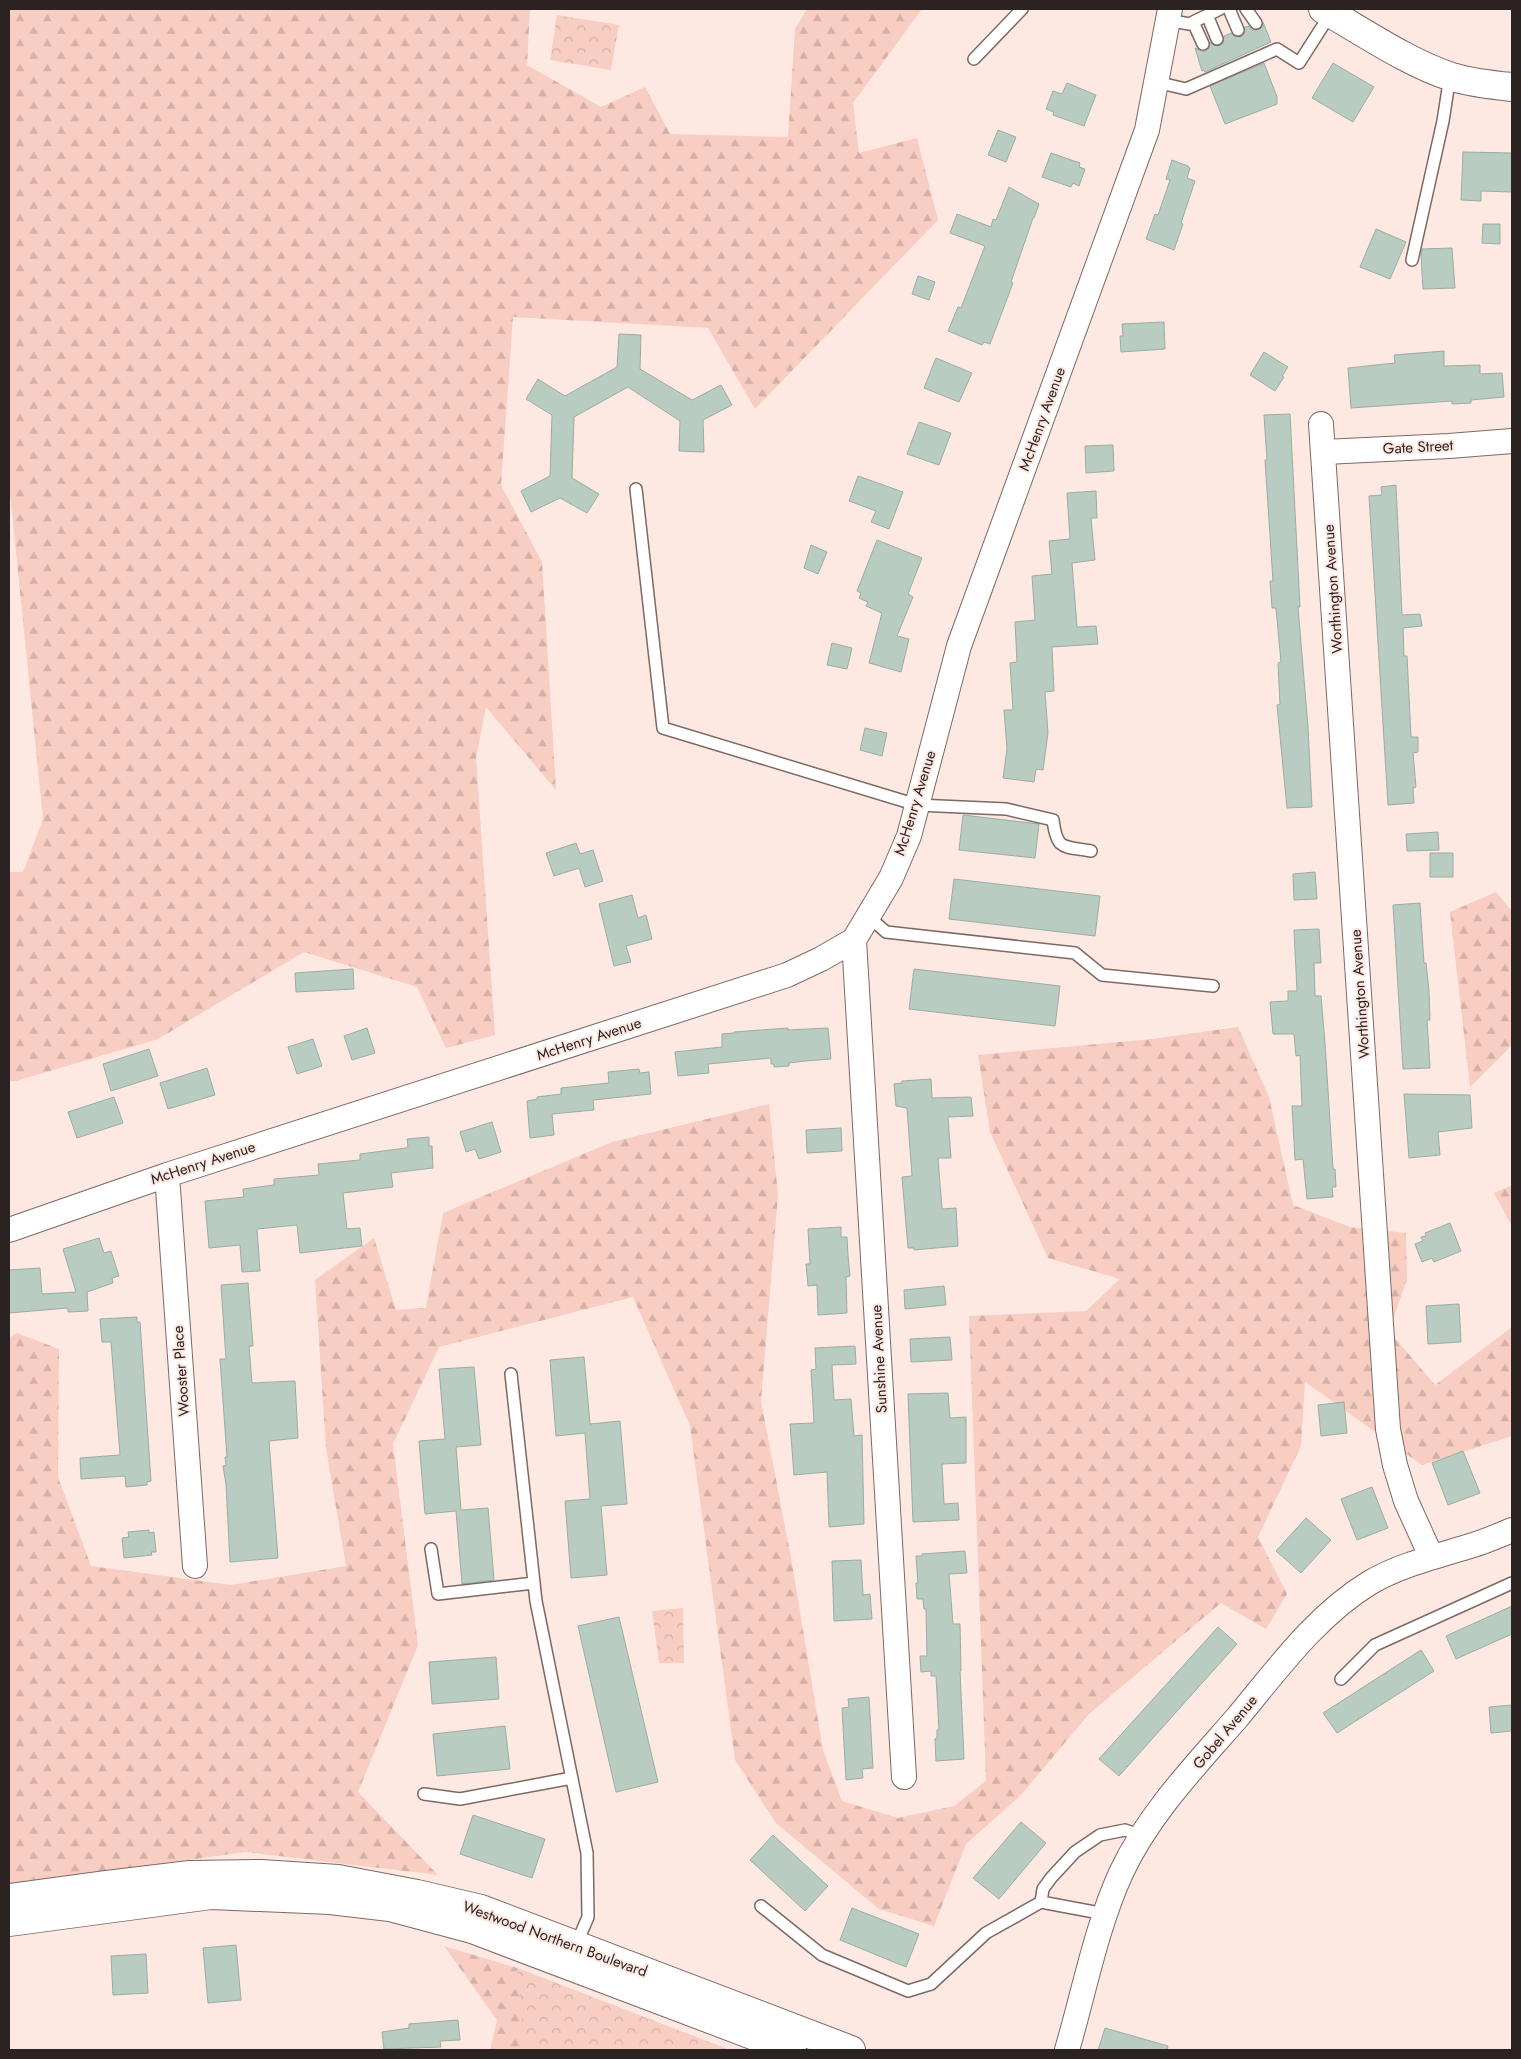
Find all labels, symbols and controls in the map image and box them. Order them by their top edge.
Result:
street label: McHenry Avenue [1013,364,1071,474]
street label: Gate Street [1382,434,1454,460]
street label: Worthington Avenue [1317,523,1348,654]
street label: McHenry Avenue [889,747,942,858]
street label: Worthington Avenue [1344,928,1375,1059]
street label: McHenry Avenue [534,1012,645,1066]
street label: McHenry Avenue [148,1136,259,1190]
street label: Sunshine Avenue [865,1304,893,1414]
street label: Wooster Place [167,1325,195,1417]
street label: Gobel Avenue [1187,1690,1263,1774]
street label: Westwood Northern Boulevard [460,1895,650,1983]

